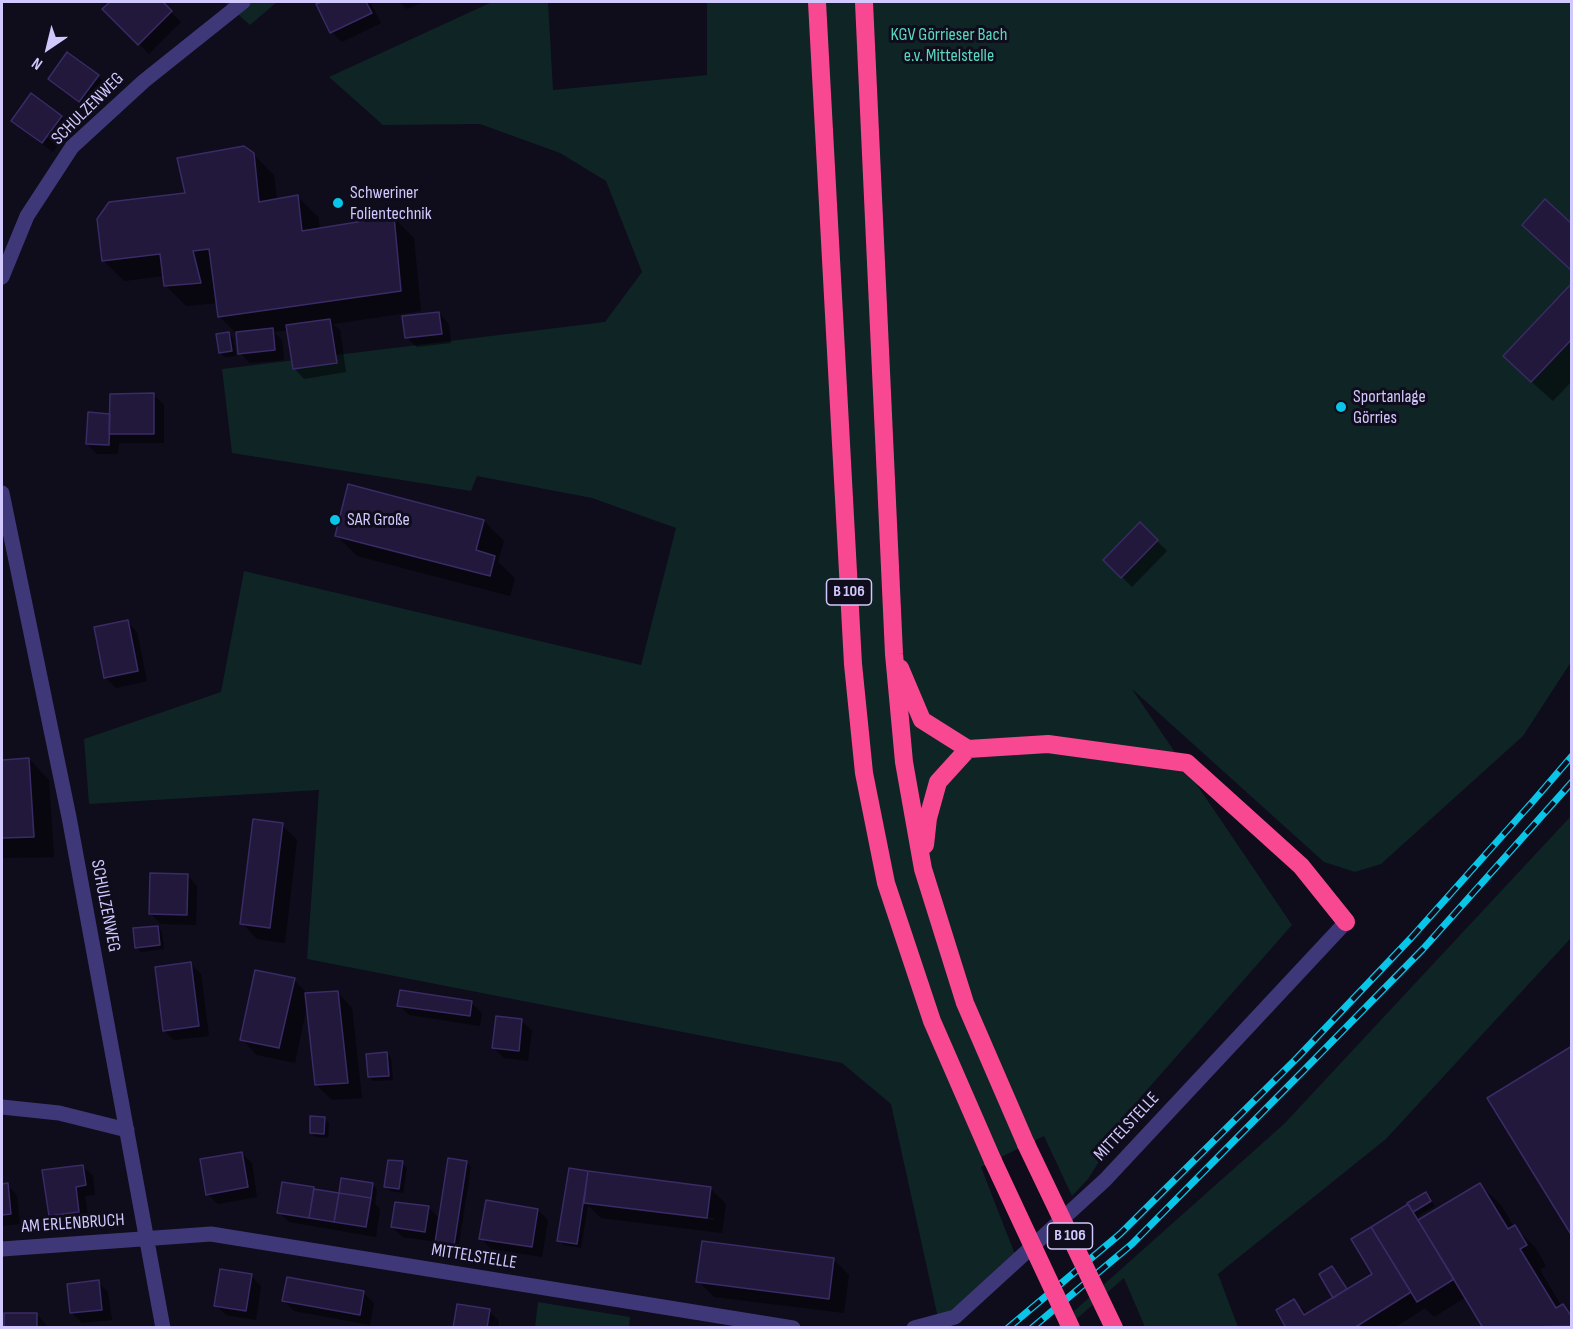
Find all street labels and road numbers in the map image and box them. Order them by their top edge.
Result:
street label: SCHULZENWEG [47,68,129,150]
road number: B 106 [826,579,872,605]
street label: SCHULZENWEG [86,858,124,954]
street label: MITTELSTELLE [1090,1088,1164,1166]
street label: AM ERLENBRUCH [21,1210,125,1238]
road number: B 106 [1048,1223,1092,1249]
street label: MITTELSTELLE [430,1240,518,1274]

